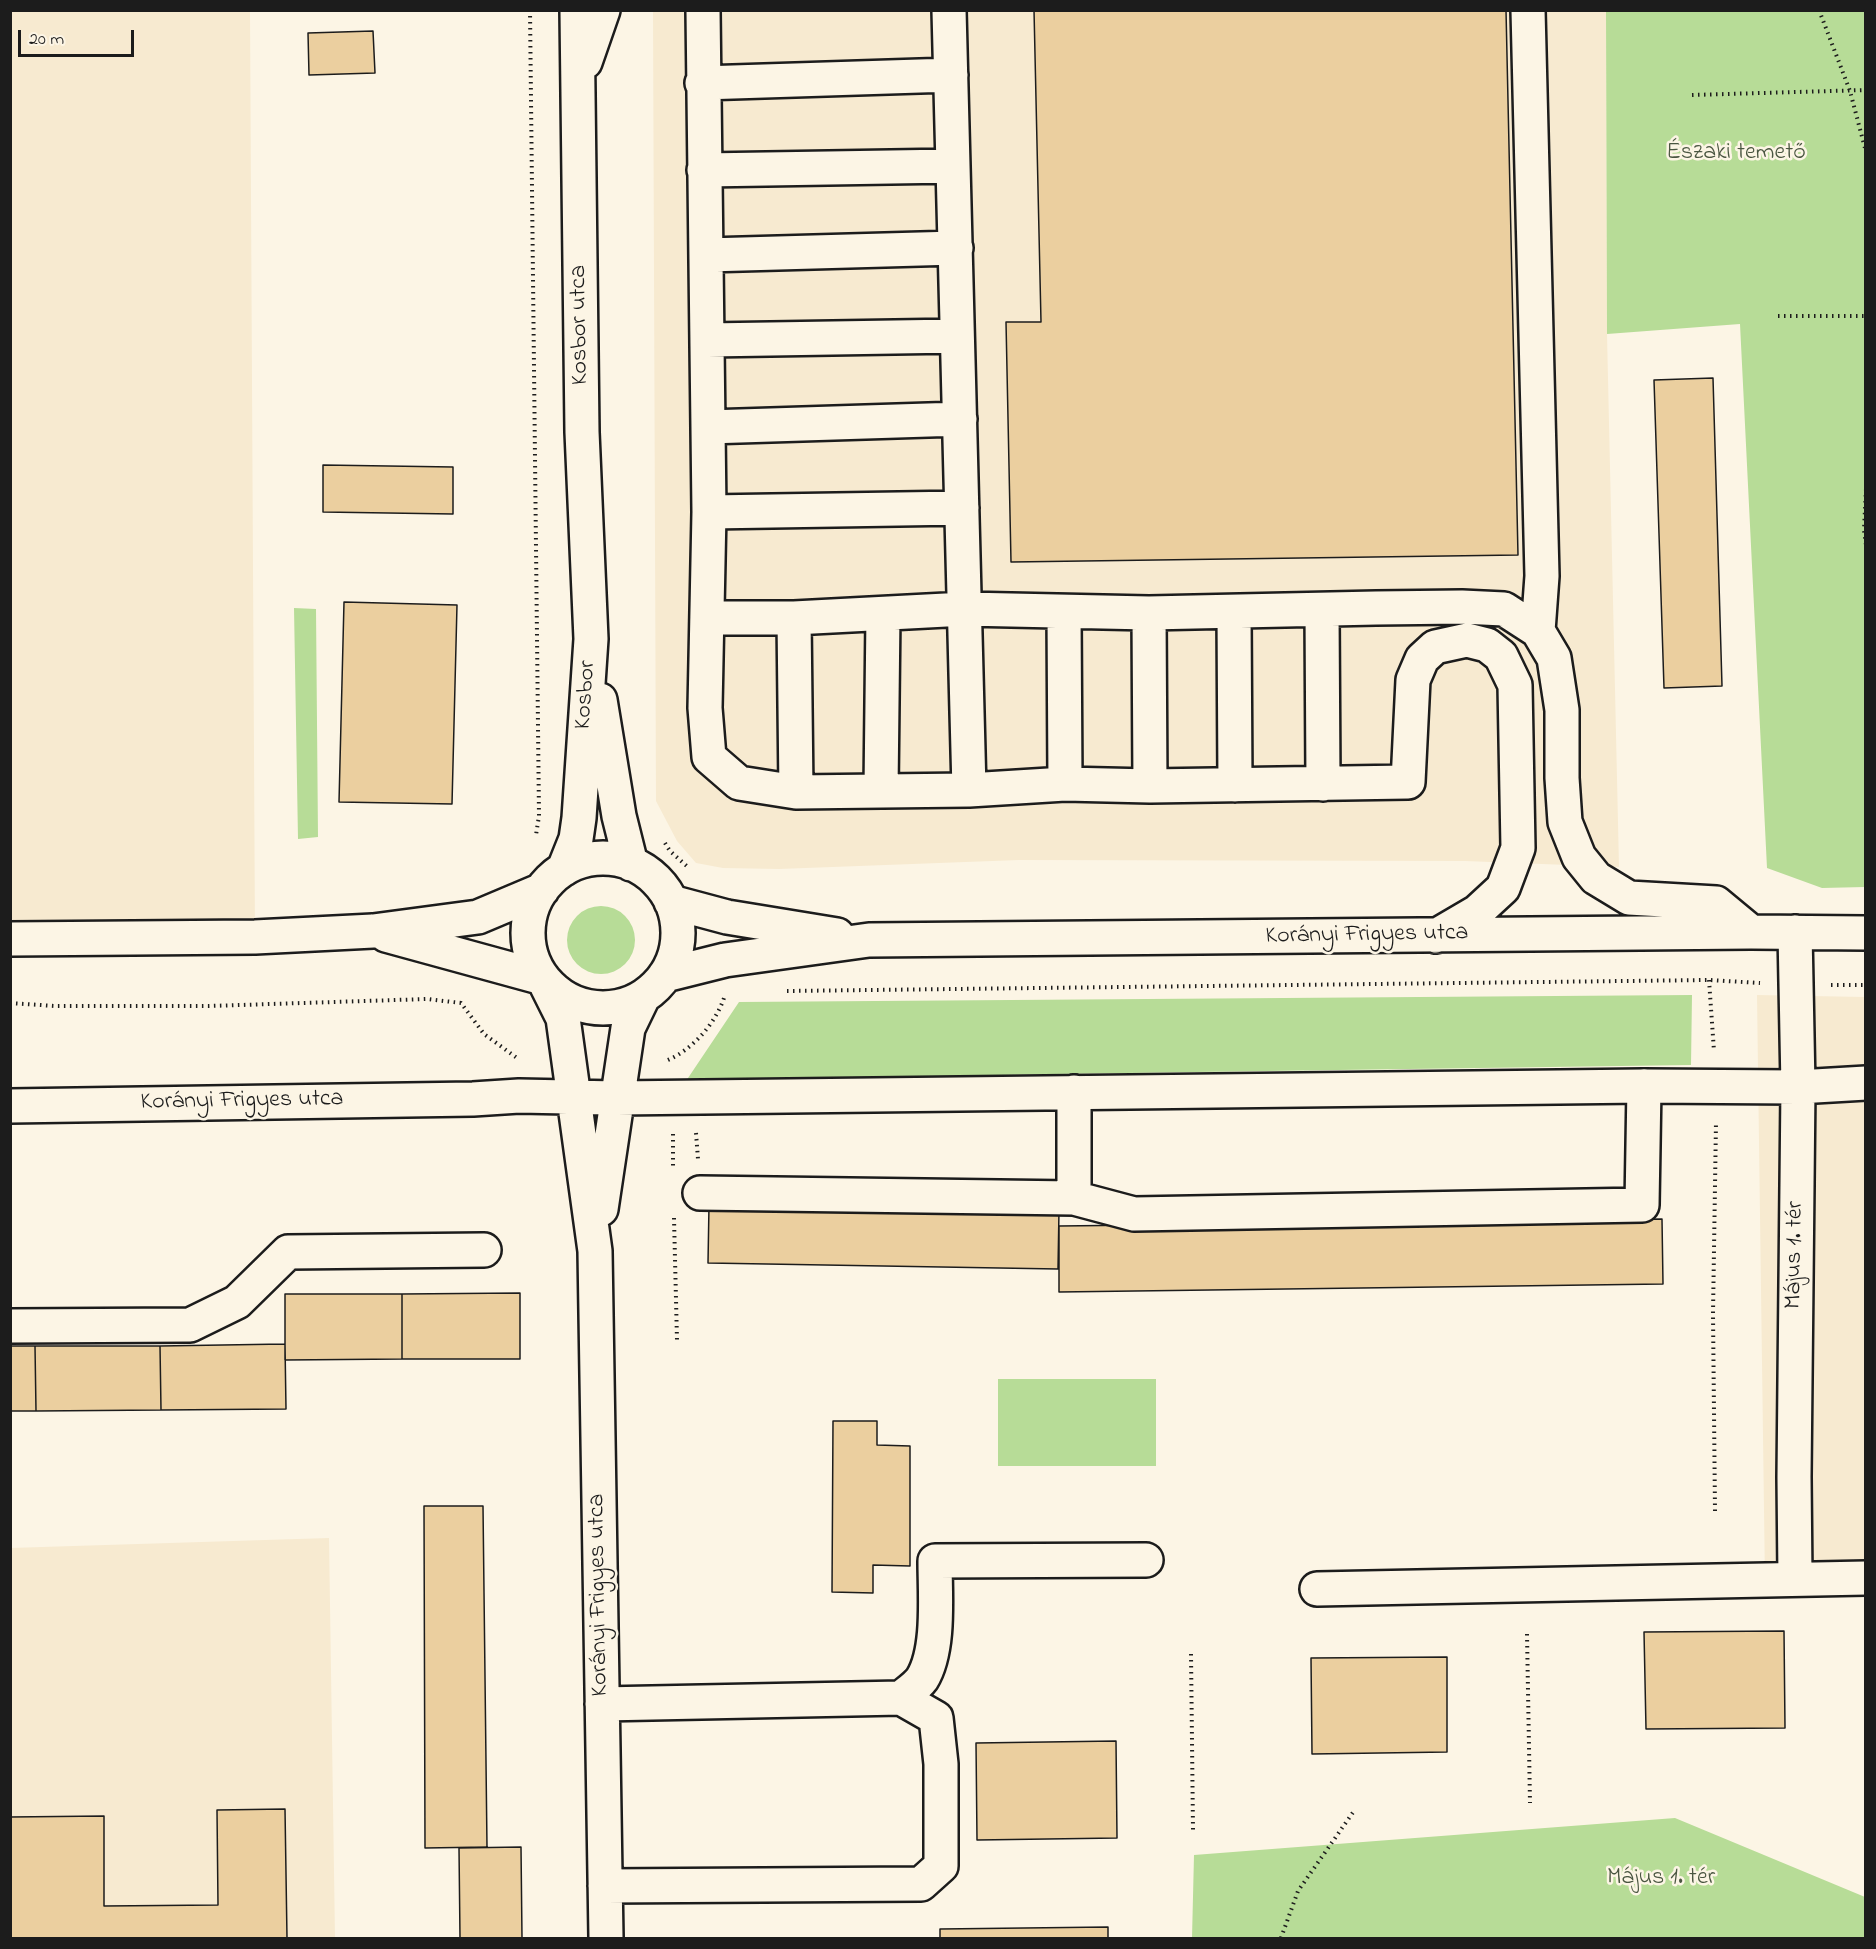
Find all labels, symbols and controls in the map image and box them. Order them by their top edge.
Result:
scale bar [21,18,136,56]
text: 20 m [29,27,64,53]
park label: Északi temető [1666,140,1806,168]
street label: Kosbor utca [566,265,596,385]
street label: Kosbor [570,660,604,730]
street label: Korányi Frigyes utca [1265,920,1469,952]
street label: Korányi Frigyes utca [140,1086,344,1118]
street label: Május 1. tér [1781,1201,1811,1309]
street label: Korányi Frigyes utca [584,1493,616,1697]
park label: Május 1. tér [1607,1865,1715,1893]

